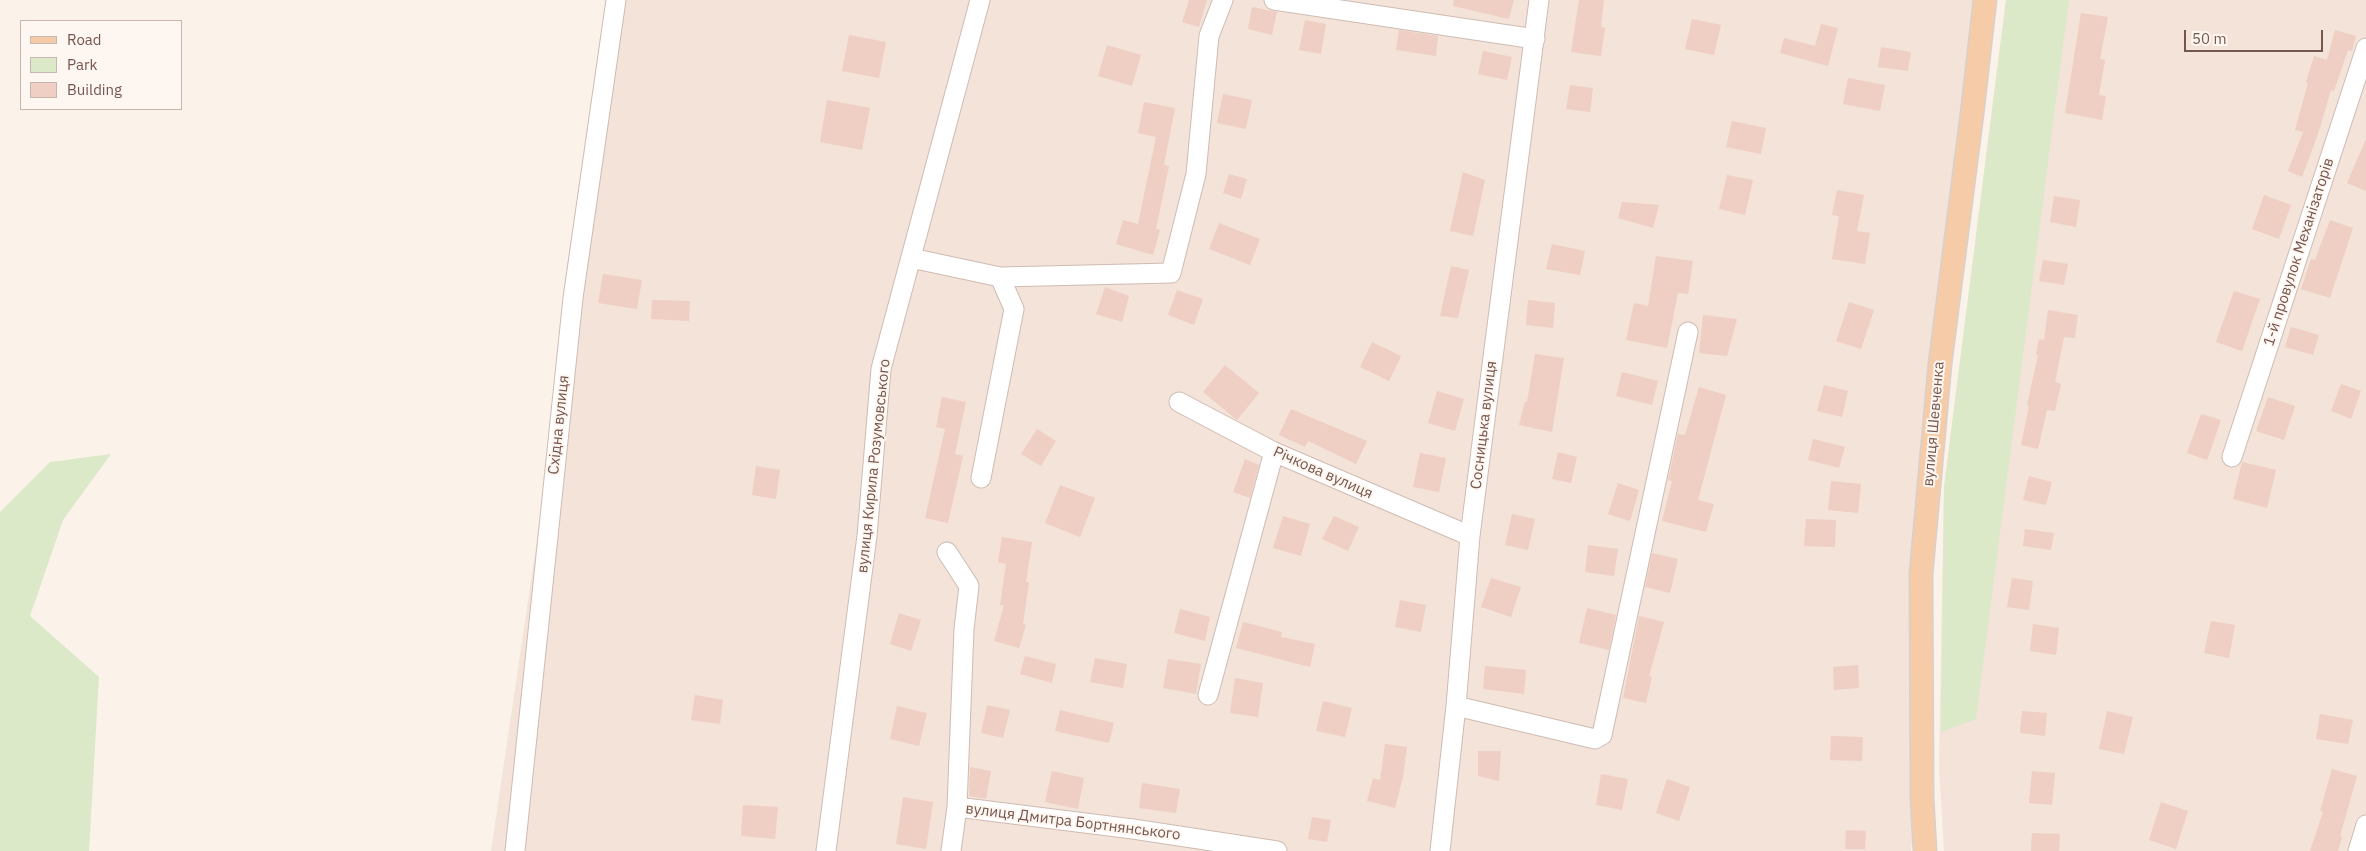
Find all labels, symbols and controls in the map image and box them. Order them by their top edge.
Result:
legend [20,20,182,110]
scale bar [2186,20,2325,52]
text: 50 m [2192,29,2227,48]
text: Road [67,30,102,49]
text: Park [67,55,97,74]
text: Building [67,80,122,99]
street label: 1-й провулок Механізаторів [2260,156,2338,348]
street label: вулиця Кирила Розумовського [854,358,894,574]
street label: Сосницька вулиця [1467,360,1501,490]
street label: вулиця Шевченка [1920,361,1948,487]
street label: Східна вулиця [545,374,573,476]
street label: Річкова вулиця [1270,443,1376,503]
street label: вулиця Дмитра Бортнянського [964,800,1182,844]

